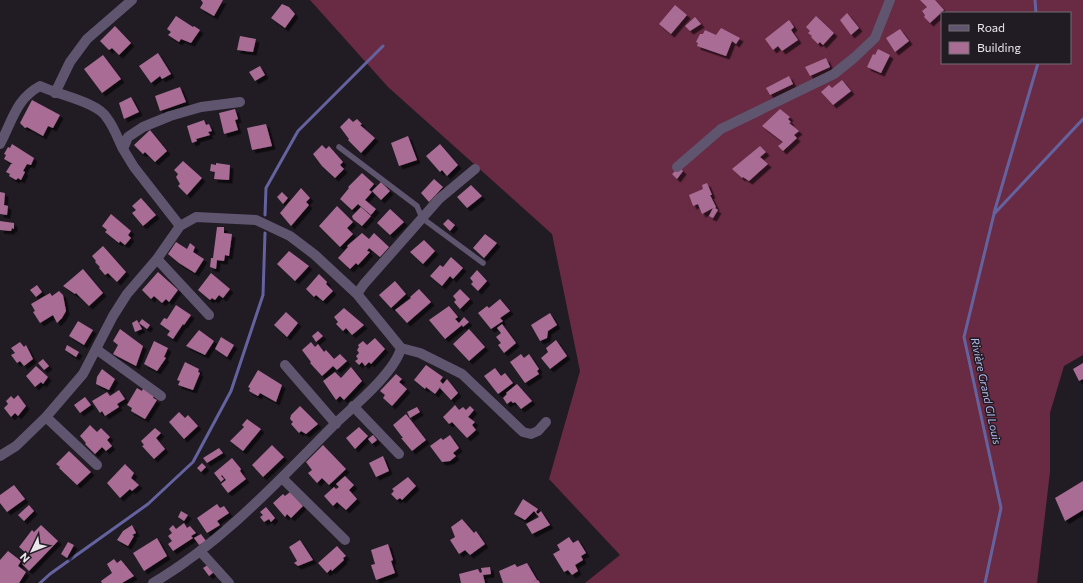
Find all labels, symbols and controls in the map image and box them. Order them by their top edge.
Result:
legend [941,12,1071,64]
text: Road [977,20,1005,34]
text: Building [977,40,1021,54]
water label: Rivière Grand Gl Louis [969,336,1004,446]
north arrow [12,531,52,571]
text: N [17,551,32,566]

